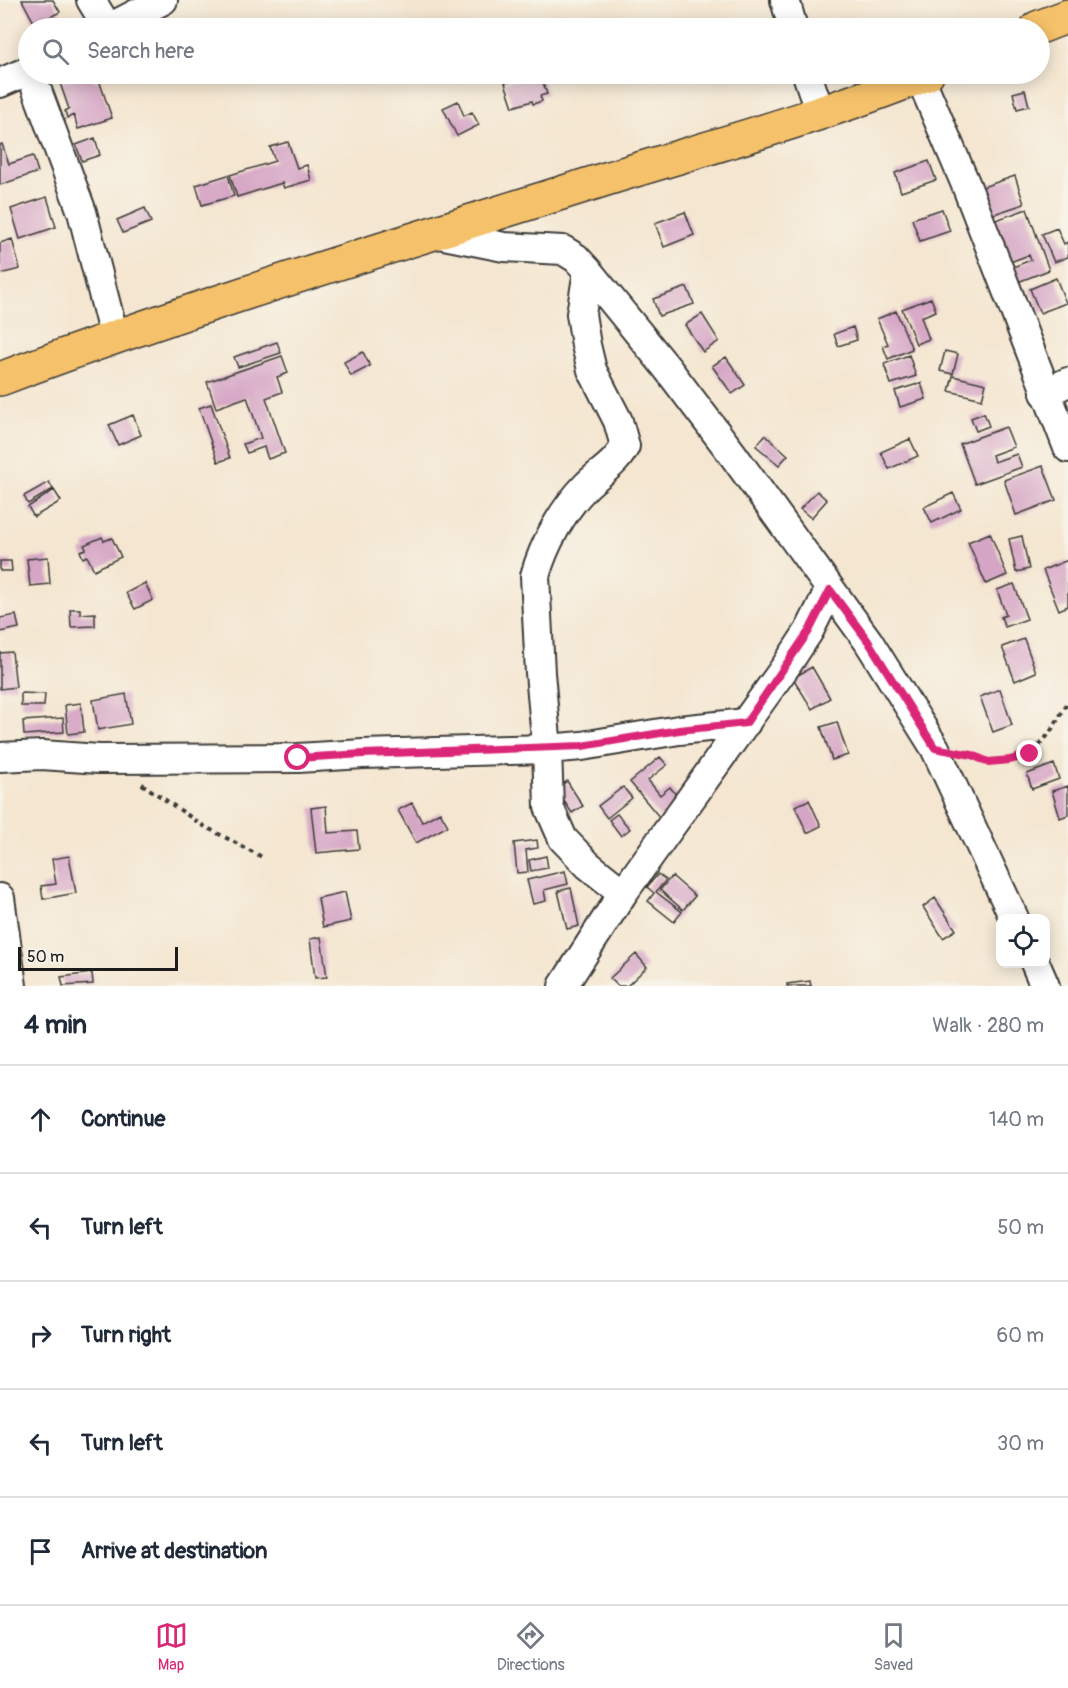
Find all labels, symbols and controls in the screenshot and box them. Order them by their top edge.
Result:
search box [18,18,1050,84]
icon: search [39,35,72,68]
text: Search here [87,37,194,65]
route end [1016,740,1042,766]
route start [284,744,310,770]
map controls [996,914,1050,968]
button: locate [996,914,1050,968]
scale bar [18,944,178,971]
text: 50 m [27,947,64,967]
text: 4 min [24,1009,87,1041]
text: Walk · 280 m [932,1013,1044,1038]
icon: ahead [24,1103,57,1136]
text: Continue [81,1105,165,1133]
text: 140 m [989,1107,1044,1132]
icon: left [24,1211,57,1244]
text: Turn left [81,1213,163,1241]
text: 50 m [997,1215,1044,1240]
icon: right [24,1319,57,1352]
text: Turn right [81,1321,171,1349]
text: 60 m [997,1323,1044,1348]
icon: left [24,1427,57,1460]
text: Turn left [81,1429,163,1457]
text: 30 m [997,1431,1044,1456]
icon: arrive [24,1535,57,1568]
text: Arrive at destination [81,1537,267,1565]
tab: Map [155,1619,188,1675]
tab: Directions [497,1619,565,1675]
tab: Saved [874,1619,913,1675]

